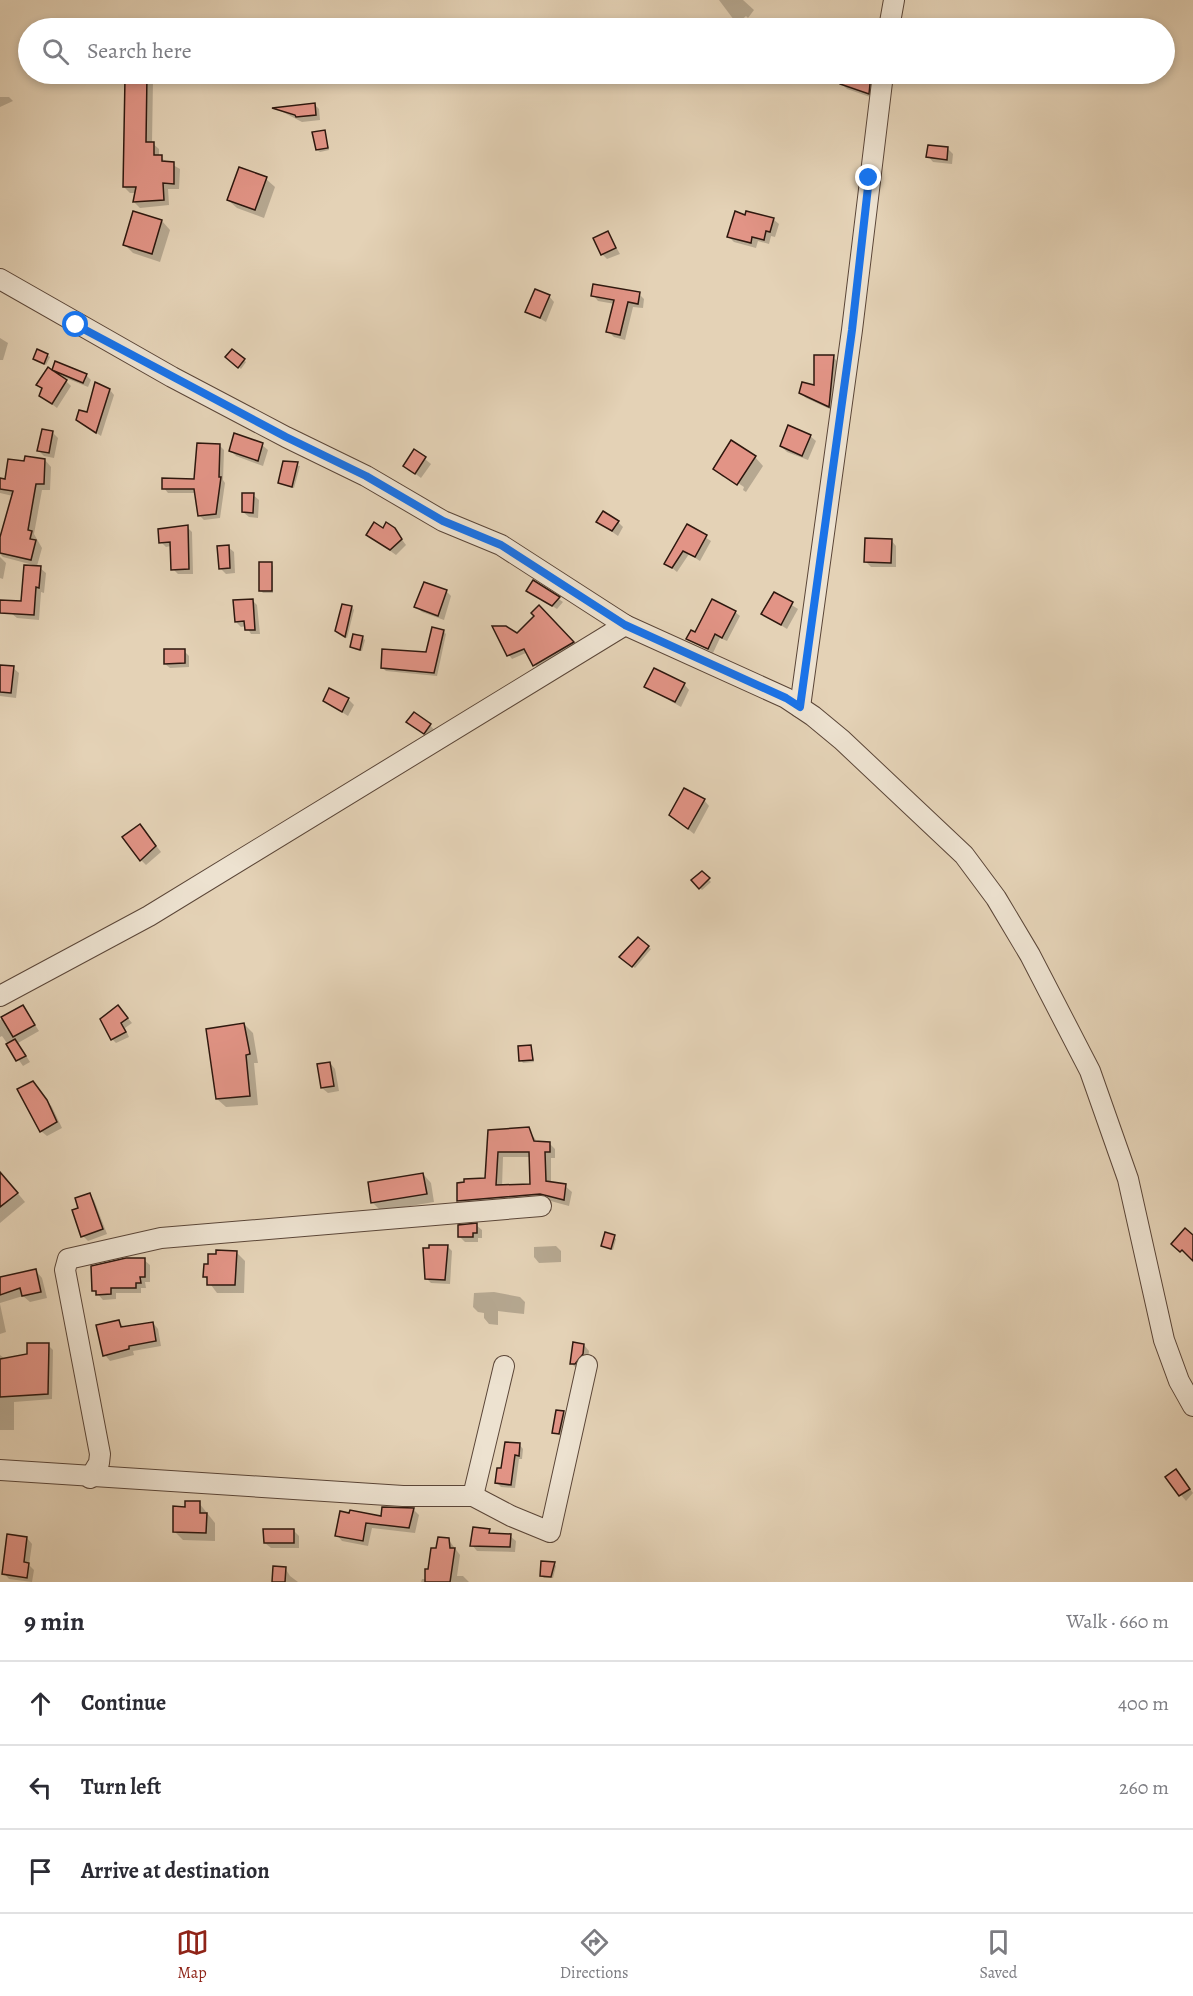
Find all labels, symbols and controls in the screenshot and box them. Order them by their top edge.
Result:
search box [18,18,1175,84]
icon: search [39,35,72,68]
text: Search here [87,36,192,66]
route end [855,164,881,190]
route start [62,311,88,337]
text: 9 min [24,1604,85,1639]
text: Walk · 660 m [1066,1608,1169,1635]
icon: ahead [24,1687,57,1720]
text: Continue [81,1688,166,1718]
text: 400 m [1118,1690,1169,1717]
icon: left [24,1771,57,1804]
text: Turn left [81,1772,161,1802]
text: 260 m [1119,1774,1169,1801]
icon: arrive [24,1855,57,1888]
text: Arrive at destination [81,1856,270,1886]
tab: Map [176,1926,209,1984]
tab: Directions [560,1926,628,1984]
tab: Saved [979,1926,1017,1984]

